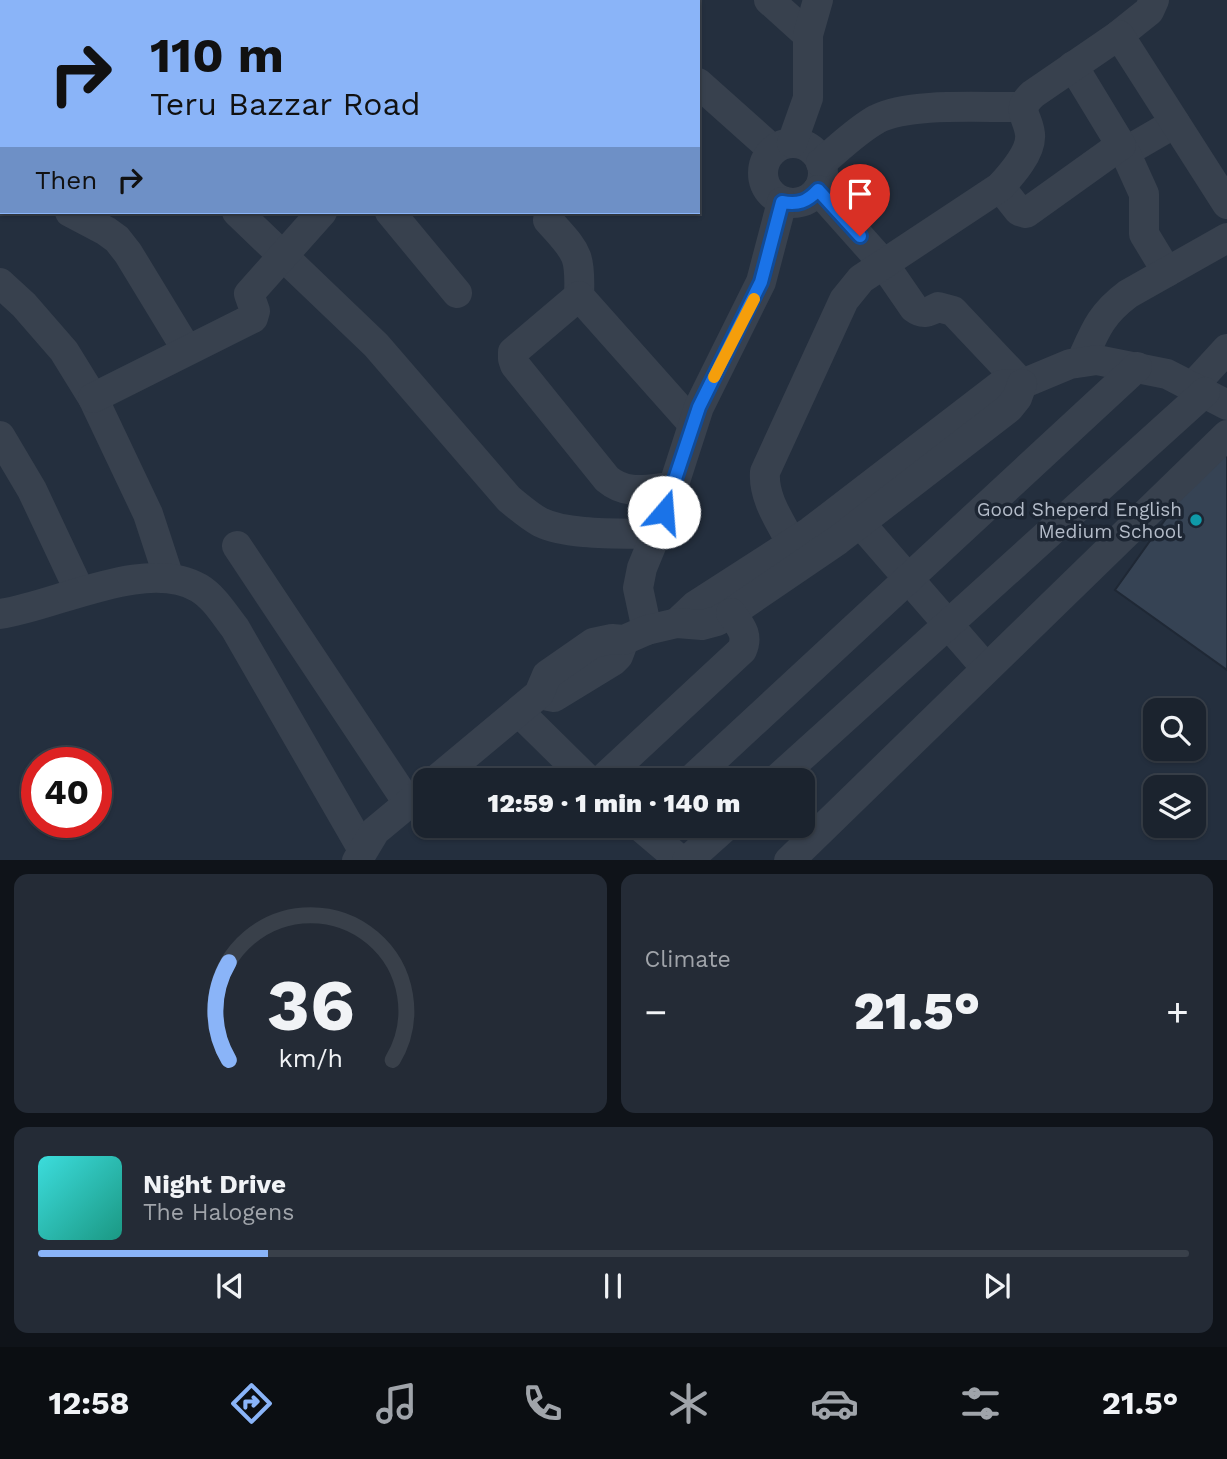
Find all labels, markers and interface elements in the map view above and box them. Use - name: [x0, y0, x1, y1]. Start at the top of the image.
- text: 110 m: [150, 26, 284, 84]
- icon: right: [35, 28, 126, 119]
- text: Teru Bazzar Road: [150, 85, 421, 123]
- icon: right: [111, 161, 149, 199]
- pin: [830, 164, 890, 236]
- text: Then: [35, 165, 97, 195]
- icon: arrive: [841, 175, 879, 213]
- position arrow: [627, 475, 701, 549]
- place label: Good Sheperd English Medium School: [977, 498, 1182, 543]
- marker: Good Sheperd English Medium School: [1188, 512, 1204, 528]
- map controls: [1143, 698, 1206, 838]
- button: search: [1143, 698, 1206, 761]
- speed limit sign: 40: [21, 747, 112, 838]
- button: layers: [1143, 775, 1206, 838]
- text: 12:59 · 1 min · 140 m: [488, 788, 740, 818]
- text: Climate: [645, 946, 731, 973]
- text: 36: [266, 962, 354, 1048]
- text: 21.5°: [853, 981, 980, 1042]
- text: −: [645, 990, 667, 1034]
- text: +: [1166, 990, 1189, 1034]
- text: km/h: [278, 1043, 342, 1072]
- text: Night Drive: [143, 1169, 286, 1199]
- text: The Halogens: [143, 1199, 294, 1226]
- icon: previous: [211, 1267, 249, 1305]
- icon: pause: [594, 1267, 632, 1305]
- icon: next: [978, 1267, 1016, 1305]
- icon: directions: [227, 1379, 276, 1428]
- icon: music: [372, 1379, 421, 1428]
- icon: phone: [518, 1379, 567, 1428]
- icon: climate: [664, 1379, 713, 1428]
- icon: car: [810, 1379, 859, 1428]
- icon: filters: [956, 1379, 1005, 1428]
- text: 12:58: [48, 1384, 130, 1422]
- text: 21.5°: [1102, 1384, 1178, 1422]

